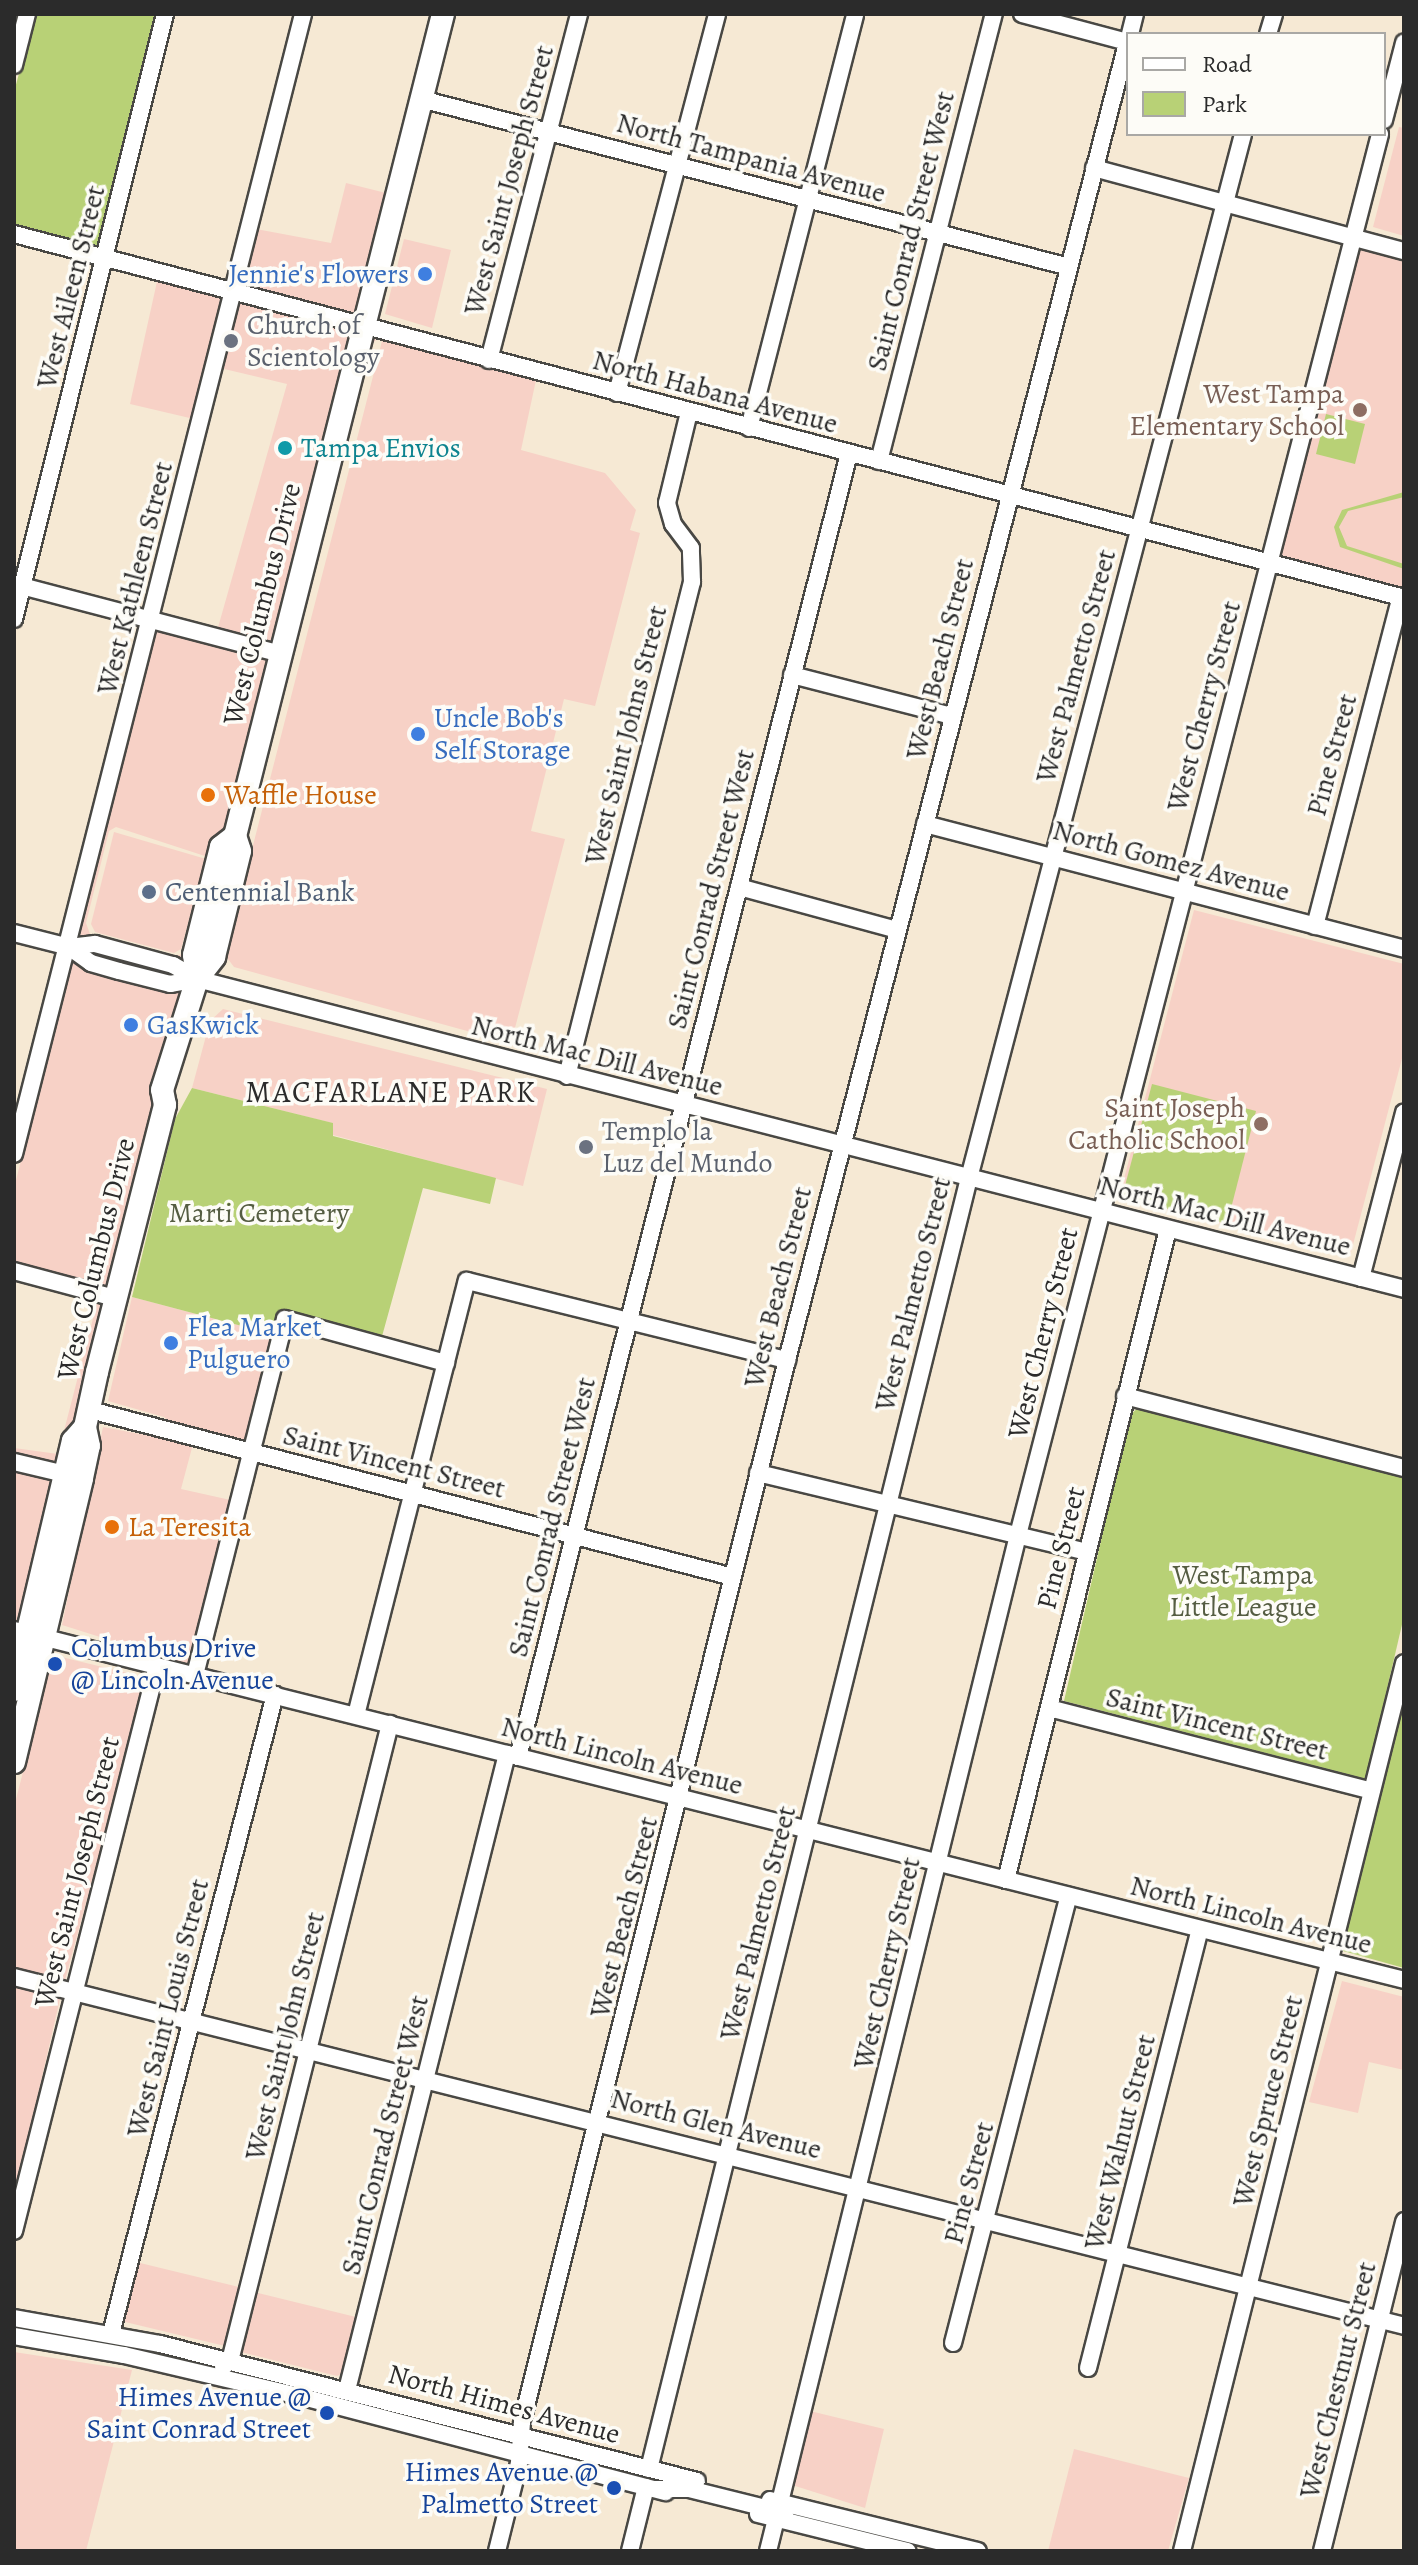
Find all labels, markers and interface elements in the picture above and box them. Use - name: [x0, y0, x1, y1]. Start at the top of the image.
- legend: [1126, 32, 1386, 136]
- street label: West Saint Joseph Street: [457, 41, 561, 319]
- text: Road: [1202, 48, 1252, 80]
- street label: Saint Conrad Street West: [860, 88, 962, 374]
- text: Park: [1202, 88, 1247, 120]
- street label: North Tampania Avenue: [613, 106, 889, 210]
- street label: West Aileen Street: [30, 182, 112, 392]
- place label: Jennie's Flowers: [228, 257, 409, 291]
- marker: Jennie's Flowers: [416, 265, 434, 283]
- place label: Church of Scientology: [247, 308, 379, 374]
- marker: Church of Scientology: [222, 332, 240, 350]
- street label: North Habana Avenue: [589, 343, 841, 441]
- place label: West Tampa Elementary School: [1130, 377, 1344, 443]
- marker: West Tampa Elementary School: [1351, 401, 1369, 419]
- place label: Tampa Envios: [301, 431, 461, 465]
- marker: Tampa Envios: [276, 439, 294, 457]
- street label: West Kathleen Street: [90, 458, 180, 698]
- street label: West Columbus Drive: [216, 480, 308, 728]
- street label: West Palmetto Street: [1029, 546, 1123, 786]
- street label: West Beach Street: [899, 555, 981, 763]
- street label: West Cherry Street: [1160, 597, 1248, 815]
- street label: West Saint Johns Street: [578, 602, 674, 868]
- street label: Pine Street: [1300, 690, 1364, 820]
- place label: Uncle Bob's Self Storage: [434, 701, 571, 767]
- marker: Uncle Bob's Self Storage: [409, 725, 427, 743]
- street label: Saint Conrad Street West: [660, 746, 762, 1032]
- place label: Waffle House: [224, 778, 377, 812]
- marker: Waffle House: [199, 786, 217, 804]
- street label: North Gomez Avenue: [1049, 813, 1293, 909]
- place label: Centennial Bank: [165, 875, 355, 909]
- marker: Centennial Bank: [140, 883, 158, 901]
- place label: GasKwick: [147, 1008, 259, 1042]
- street label: North Mac Dill Avenue: [468, 1008, 726, 1104]
- marker: GasKwick: [122, 1016, 140, 1034]
- district label: MACFARLANE PARK: [245, 1074, 537, 1110]
- place label: Saint Joseph Catholic School: [1068, 1091, 1245, 1157]
- place label: Templo la Luz del Mundo: [602, 1114, 772, 1180]
- marker: Saint Joseph Catholic School: [1252, 1115, 1270, 1133]
- street label: West Columbus Drive: [50, 1135, 142, 1383]
- marker: Templo la Luz del Mundo: [577, 1138, 595, 1156]
- street label: North Mac Dill Avenue: [1096, 1168, 1354, 1264]
- street label: West Palmetto Street: [868, 1174, 958, 1414]
- street label: West Beach Street: [737, 1183, 819, 1391]
- park label: Marti Cemetery: [169, 1196, 349, 1230]
- street label: West Cherry Street: [1001, 1224, 1085, 1442]
- place label: Flea Market Pulguero: [187, 1310, 322, 1376]
- marker: Flea Market Pulguero: [162, 1334, 180, 1352]
- street label: Saint Conrad Street West: [501, 1374, 603, 1660]
- street label: Saint Vincent Street: [280, 1418, 508, 1506]
- street label: Pine Street: [1030, 1483, 1092, 1613]
- place label: La Teresita: [128, 1510, 251, 1544]
- marker: La Teresita: [103, 1518, 121, 1536]
- park label: West Tampa Little League: [1170, 1558, 1316, 1624]
- place label: Columbus Drive @ Lincoln Avenue: [71, 1631, 274, 1697]
- marker: Columbus Drive @ Lincoln Avenue: [46, 1655, 64, 1673]
- street label: Saint Vincent Street: [1103, 1680, 1331, 1768]
- street label: North Lincoln Avenue: [498, 1710, 746, 1802]
- street label: West Saint Joseph Street: [27, 1733, 127, 2011]
- street label: West Palmetto Street: [713, 1803, 803, 2043]
- street label: West Beach Street: [583, 1813, 665, 2021]
- street label: West Cherry Street: [846, 1854, 928, 2072]
- street label: North Lincoln Avenue: [1127, 1869, 1375, 1961]
- street label: West Saint Louis Street: [120, 1875, 216, 2141]
- street label: West Saint John Street: [238, 1908, 332, 2164]
- street label: Saint Conrad Street West: [334, 1992, 436, 2278]
- street label: West Spruce Street: [1226, 1992, 1310, 2210]
- street label: West Walnut Street: [1077, 2031, 1163, 2253]
- street label: North Glen Avenue: [607, 2082, 825, 2166]
- street label: Pine Street: [937, 2118, 1001, 2248]
- street label: West Chestnut Street: [1292, 2258, 1384, 2502]
- street label: North Himes Avenue: [384, 2357, 624, 2451]
- place label: Himes Avenue @ Saint Conrad Street: [86, 2380, 311, 2446]
- marker: Himes Avenue @ Saint Conrad Street: [318, 2404, 336, 2422]
- place label: Himes Avenue @ Palmetto Street: [404, 2455, 598, 2521]
- marker: Himes Avenue @ Palmetto Street: [605, 2479, 623, 2497]

